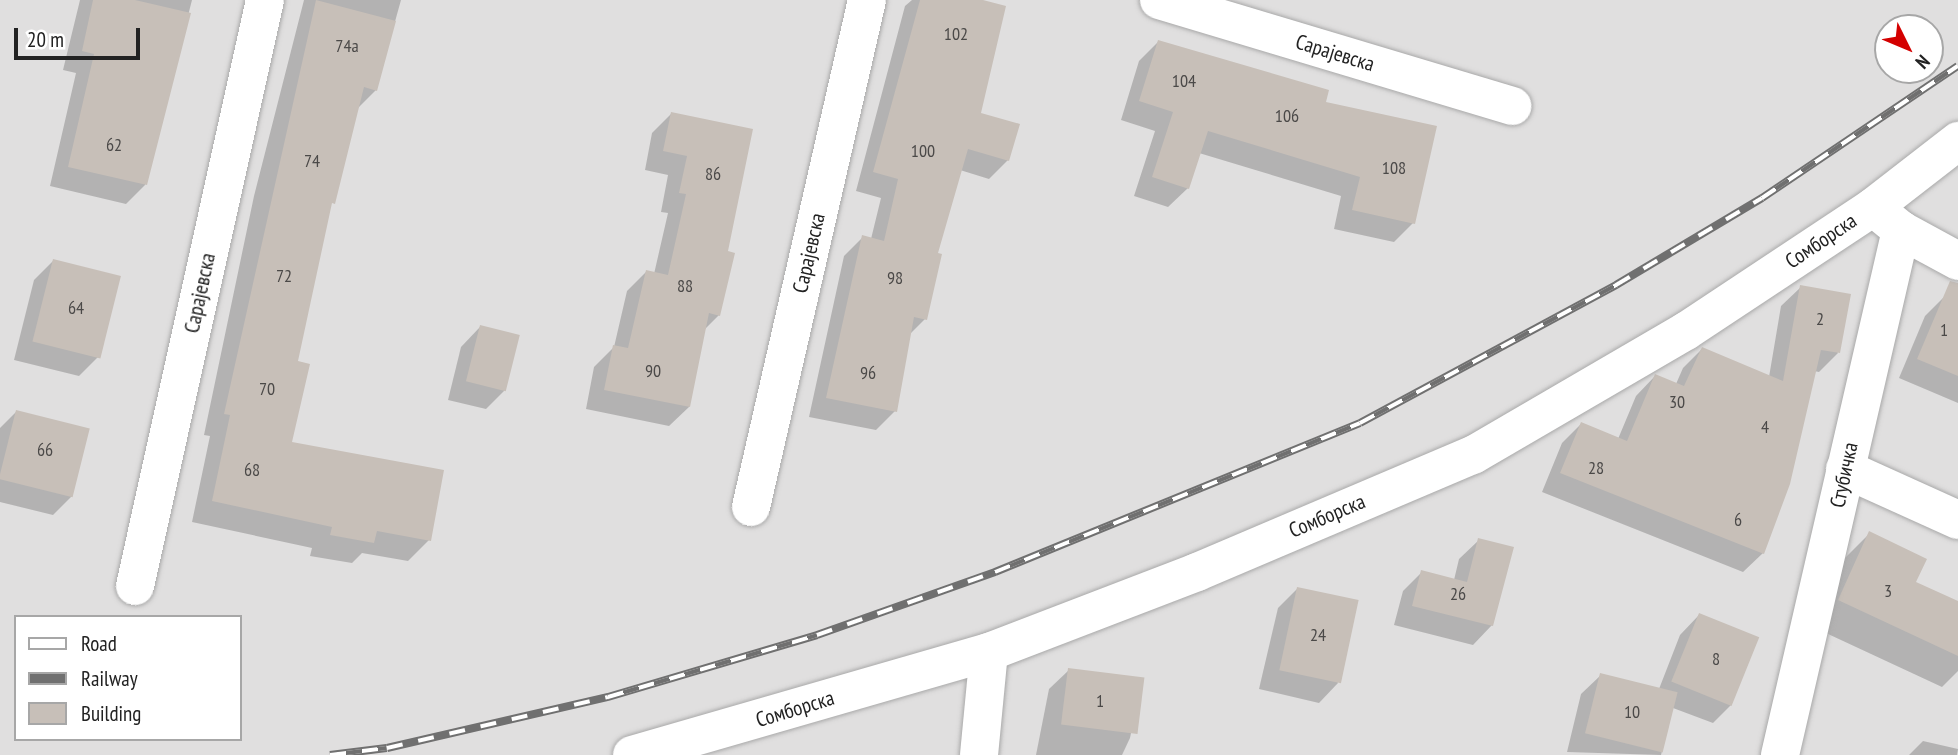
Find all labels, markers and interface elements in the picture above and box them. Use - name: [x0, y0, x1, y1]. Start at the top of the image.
- scale bar: [18, 14, 144, 58]
- north arrow: [1874, 14, 1944, 84]
- house number: 102: [944, 23, 968, 45]
- text: 20 m: [27, 26, 64, 53]
- street label: Сарајевска: [1292, 29, 1378, 77]
- house number: 74a: [335, 35, 359, 57]
- text: N: [1911, 50, 1935, 74]
- house number: 104: [1172, 70, 1196, 92]
- house number: 106: [1275, 105, 1299, 127]
- house number: 62: [106, 134, 122, 156]
- house number: 100: [911, 140, 935, 162]
- house number: 74: [304, 150, 320, 172]
- house number: 108: [1382, 157, 1406, 179]
- house number: 86: [705, 163, 721, 185]
- street label: Сомборска: [1781, 208, 1861, 274]
- street label: Сарајевска: [788, 211, 830, 295]
- street label: Сарајевска: [179, 251, 221, 335]
- house number: 72: [276, 265, 292, 287]
- house number: 98: [887, 267, 903, 289]
- house number: 88: [677, 275, 693, 297]
- house number: 64: [68, 297, 84, 319]
- house number: 2: [1816, 308, 1824, 330]
- house number: 1: [1940, 319, 1948, 341]
- house number: 90: [645, 360, 661, 382]
- house number: 96: [860, 362, 876, 384]
- house number: 70: [259, 378, 275, 400]
- house number: 30: [1669, 391, 1685, 413]
- house number: 4: [1761, 416, 1769, 438]
- house number: 66: [37, 439, 53, 461]
- street label: Стубичка: [1825, 440, 1863, 510]
- house number: 28: [1588, 457, 1604, 479]
- house number: 68: [244, 459, 260, 481]
- street label: Сомборска: [1285, 489, 1369, 543]
- house number: 6: [1734, 509, 1742, 531]
- house number: 3: [1884, 580, 1892, 602]
- house number: 26: [1450, 583, 1466, 605]
- legend: [14, 615, 242, 741]
- house number: 24: [1310, 624, 1326, 646]
- text: Road: [81, 630, 117, 657]
- house number: 8: [1712, 648, 1720, 670]
- text: Railway: [81, 665, 138, 692]
- street label: Сомборска: [753, 685, 837, 733]
- house number: 1: [1096, 690, 1104, 712]
- text: Building: [81, 700, 141, 727]
- house number: 10: [1624, 701, 1640, 723]

